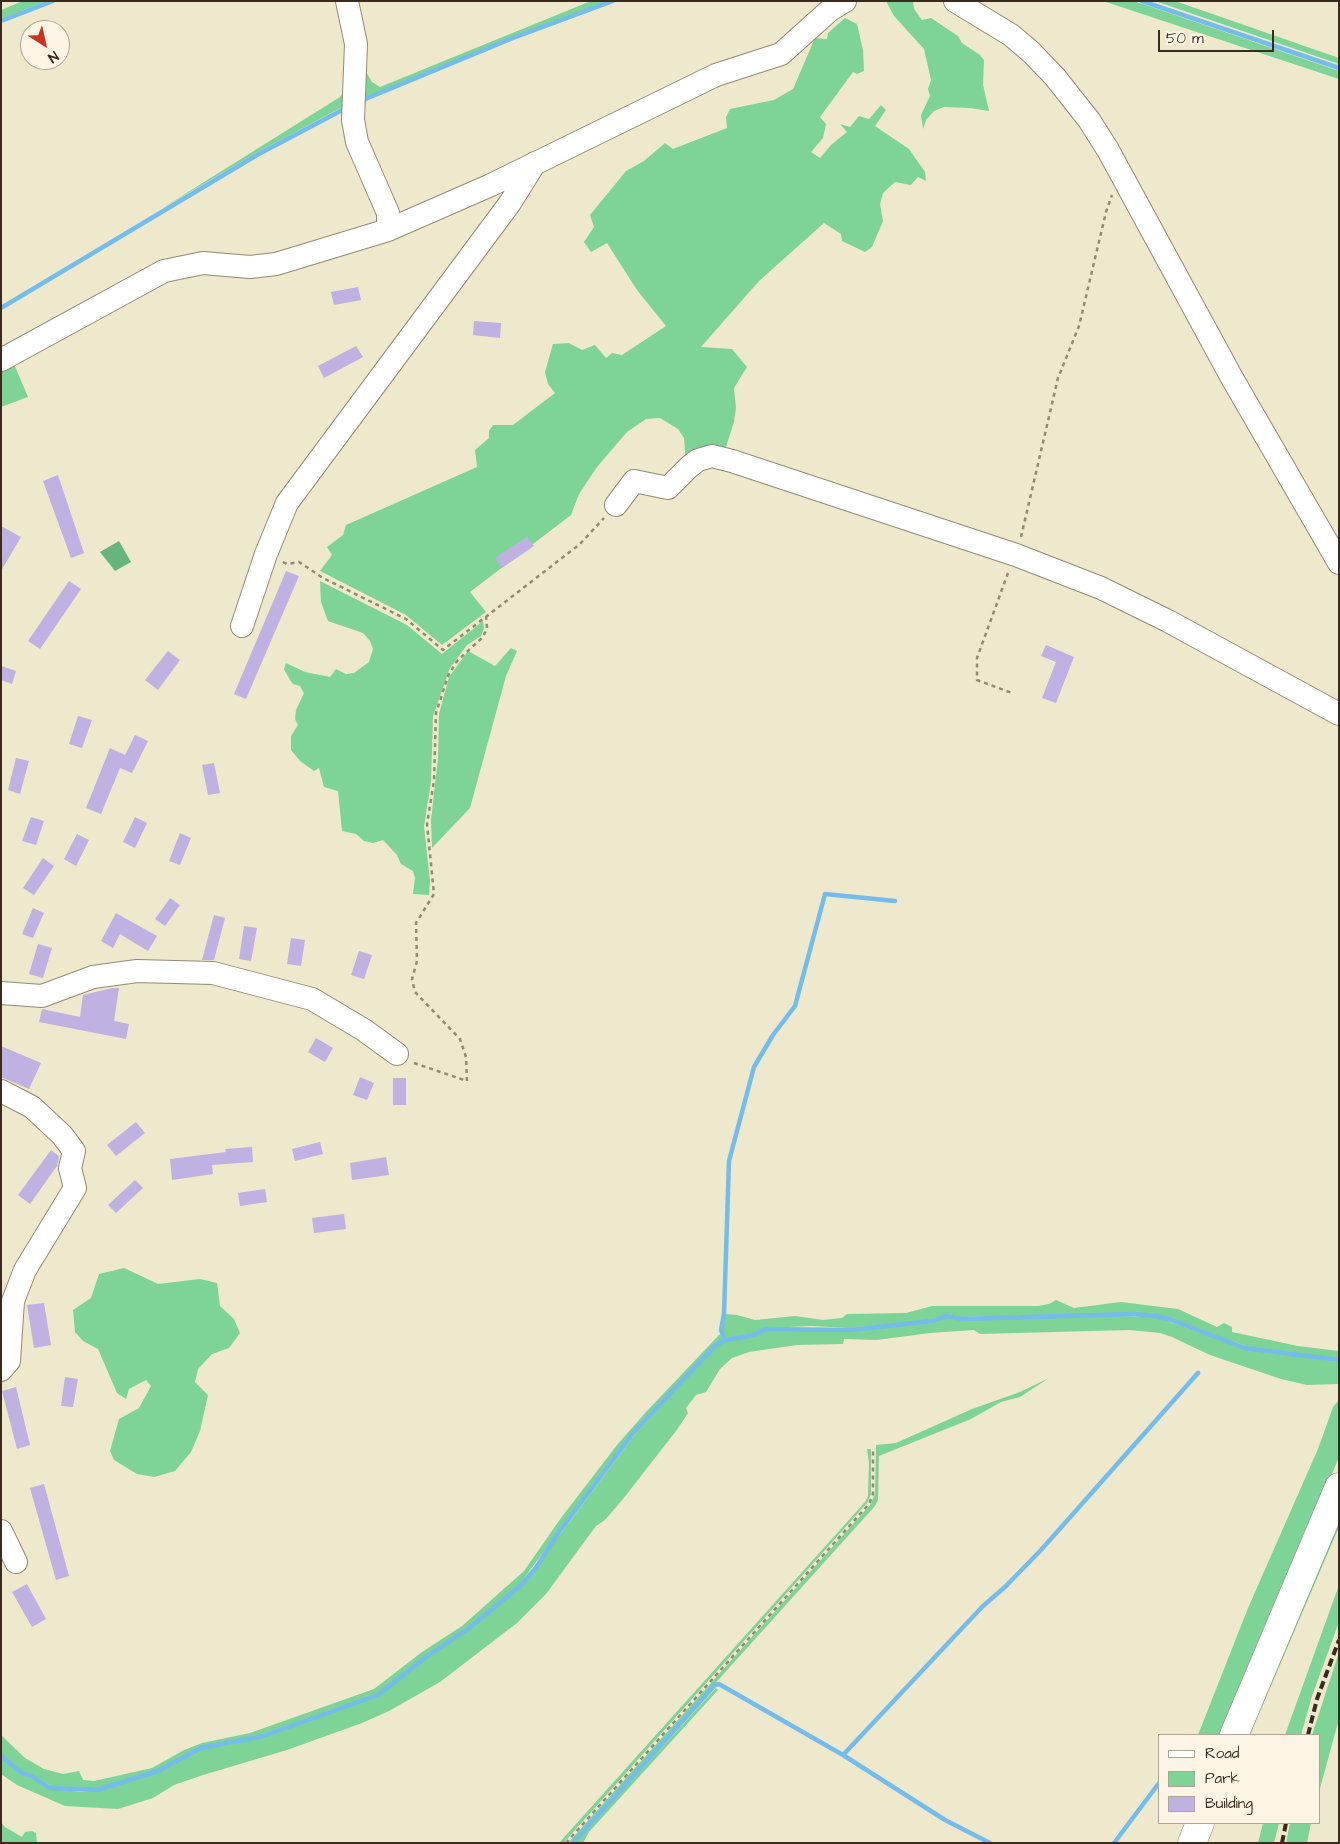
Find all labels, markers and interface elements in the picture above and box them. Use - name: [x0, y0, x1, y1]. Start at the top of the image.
- north arrow: [20, 20, 70, 70]
- scale bar: [1160, 20, 1276, 52]
- text: 50 m: [1166, 28, 1204, 49]
- text: N: [44, 46, 62, 67]
- legend: [1158, 1734, 1320, 1824]
- text: Road: [1205, 1743, 1239, 1764]
- text: Park: [1205, 1768, 1240, 1789]
- text: Building: [1205, 1793, 1253, 1814]

